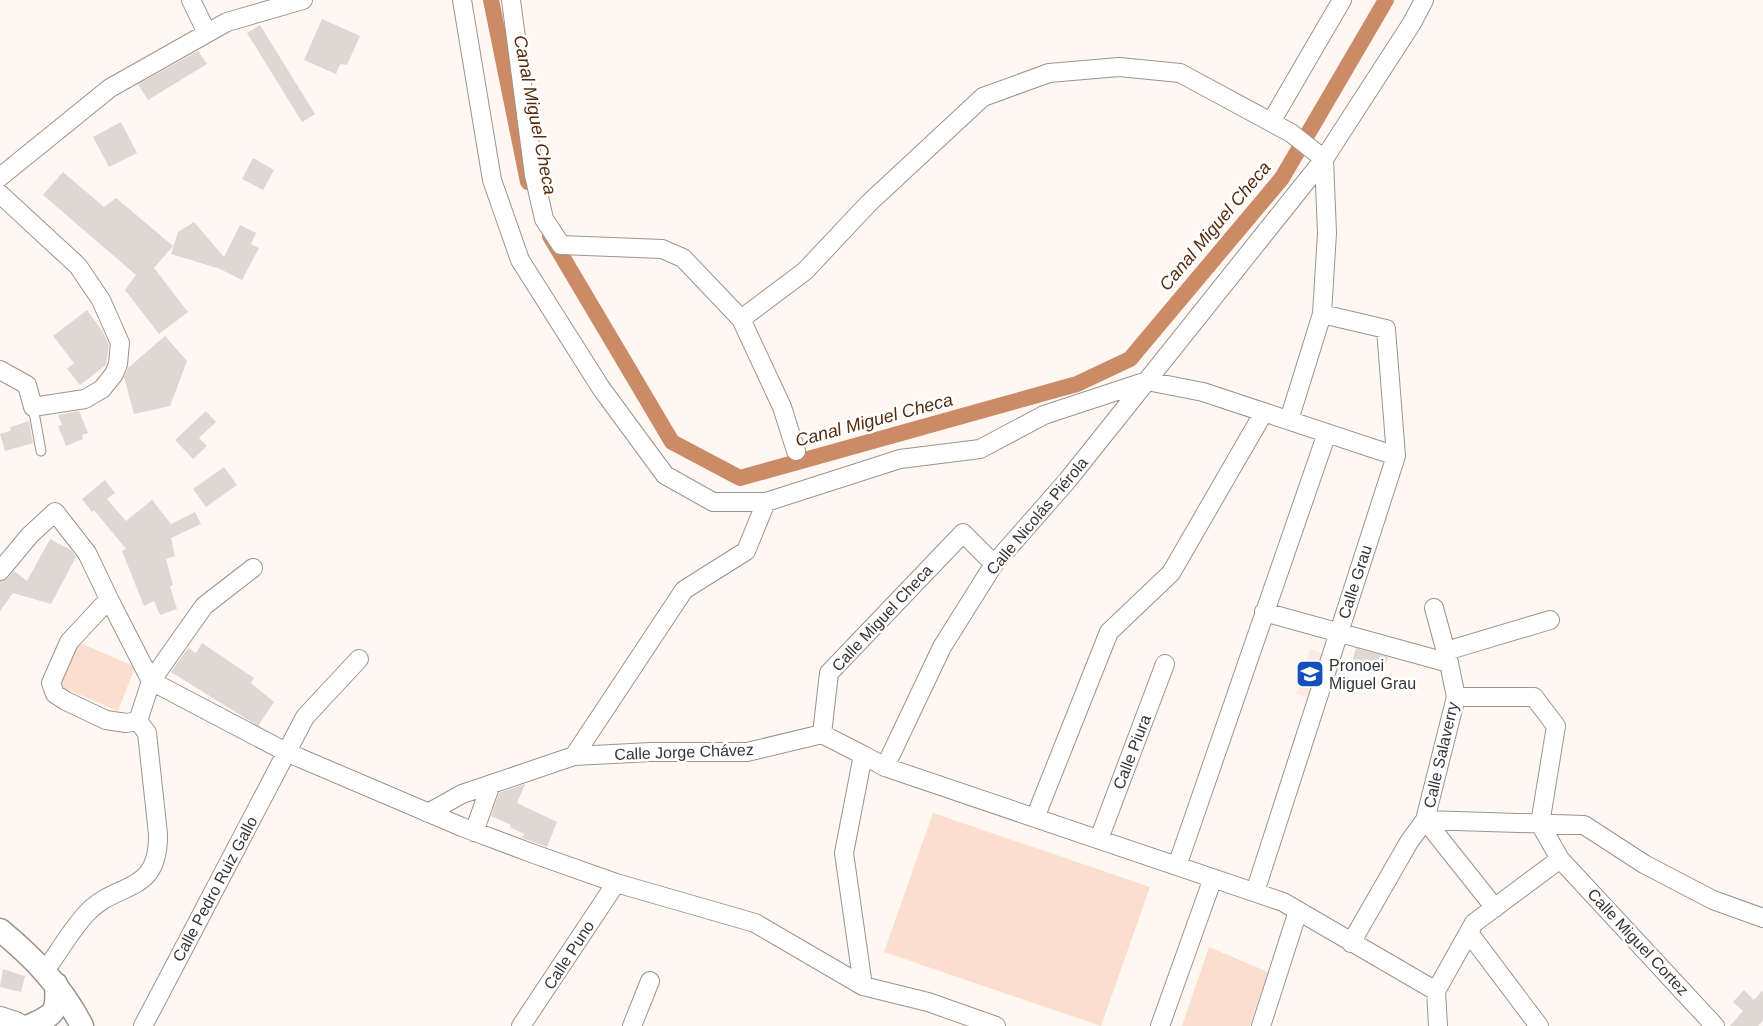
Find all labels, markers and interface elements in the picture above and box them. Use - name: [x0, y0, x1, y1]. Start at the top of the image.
- water label: Canal Miguel Checa: [510, 34, 560, 196]
- water label: Canal Miguel Checa: [1155, 157, 1275, 295]
- water label: Canal Miguel Checa: [793, 389, 955, 451]
- street label: Calle Nicolás Piérola: [983, 454, 1091, 578]
- street label: Calle Grau: [1335, 543, 1375, 621]
- street label: Calle Miguel Checa: [828, 561, 936, 675]
- place label: Pronoei Miguel Grau: [1329, 657, 1416, 692]
- school or university icon: Pronoei Miguel Grau: [1295, 659, 1325, 689]
- street label: Calle Salaverry: [1421, 700, 1461, 810]
- street label: Calle Piura: [1110, 712, 1154, 792]
- street label: Calle Jorge Chávez: [614, 741, 754, 763]
- street label: Calle Pedro Ruiz Gallo: [170, 813, 261, 964]
- street label: Calle Miguel Cortez: [1584, 885, 1692, 999]
- street label: Calle Puno: [541, 917, 597, 992]

